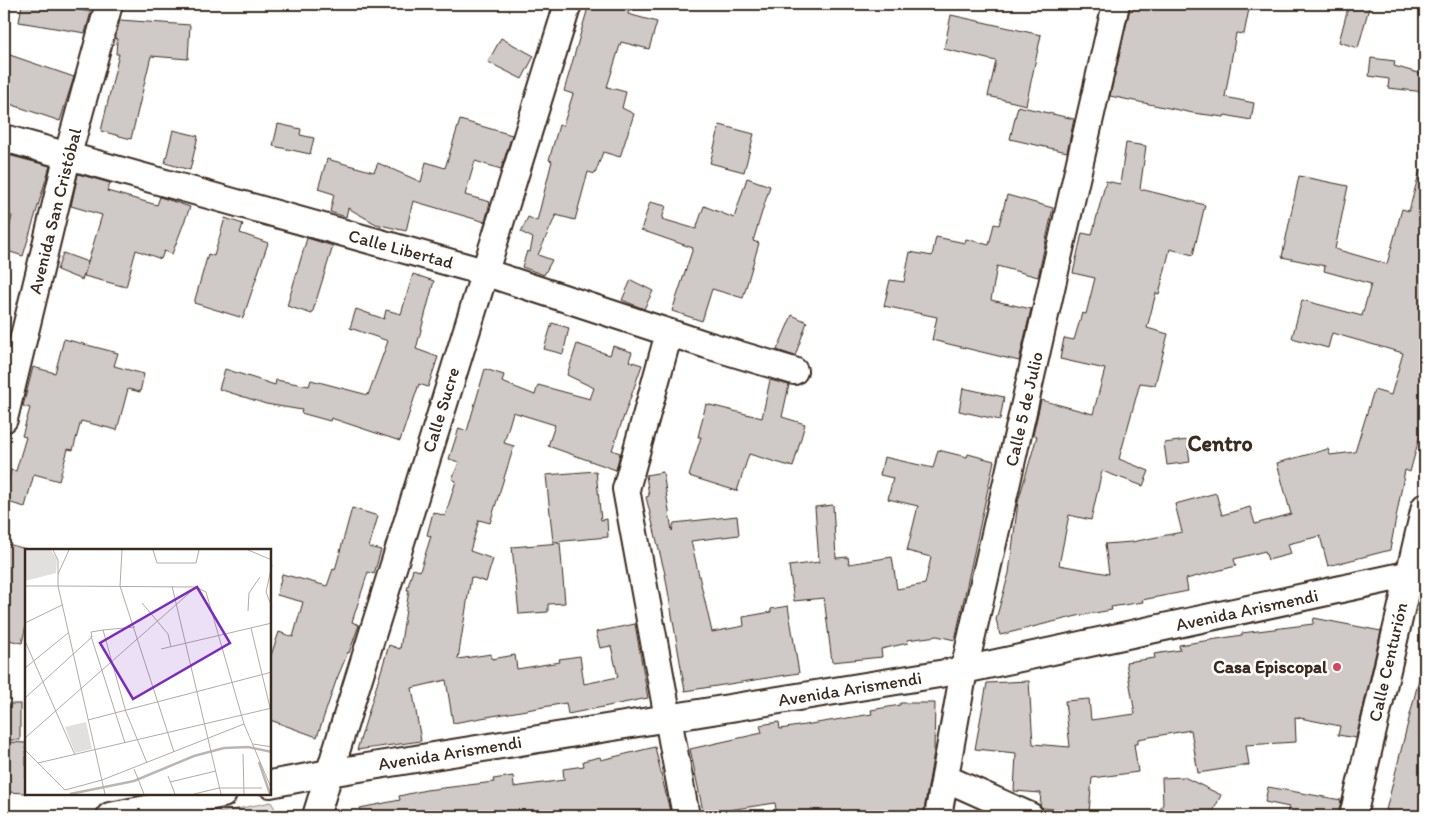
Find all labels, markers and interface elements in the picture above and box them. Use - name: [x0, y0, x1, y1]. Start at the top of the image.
- street label: Avenida San Cristóbal: [24, 126, 86, 296]
- street label: Calle Libertad: [346, 224, 456, 274]
- street label: Calle 5 de Julio: [1000, 349, 1048, 469]
- street label: Calle Sucre: [418, 365, 464, 455]
- district label: Centro: [1187, 430, 1253, 457]
- inset map: [25, 549, 271, 795]
- street label: Avenida Arismendi: [1174, 584, 1320, 636]
- street label: Calle Centurión: [1364, 600, 1412, 724]
- place label: Casa Episcopal: [1213, 656, 1328, 678]
- marker: Casa Episcopal: [1331, 661, 1343, 673]
- street label: Avenida Arismendi: [777, 667, 923, 711]
- street label: Avenida Arismendi: [377, 731, 523, 775]

